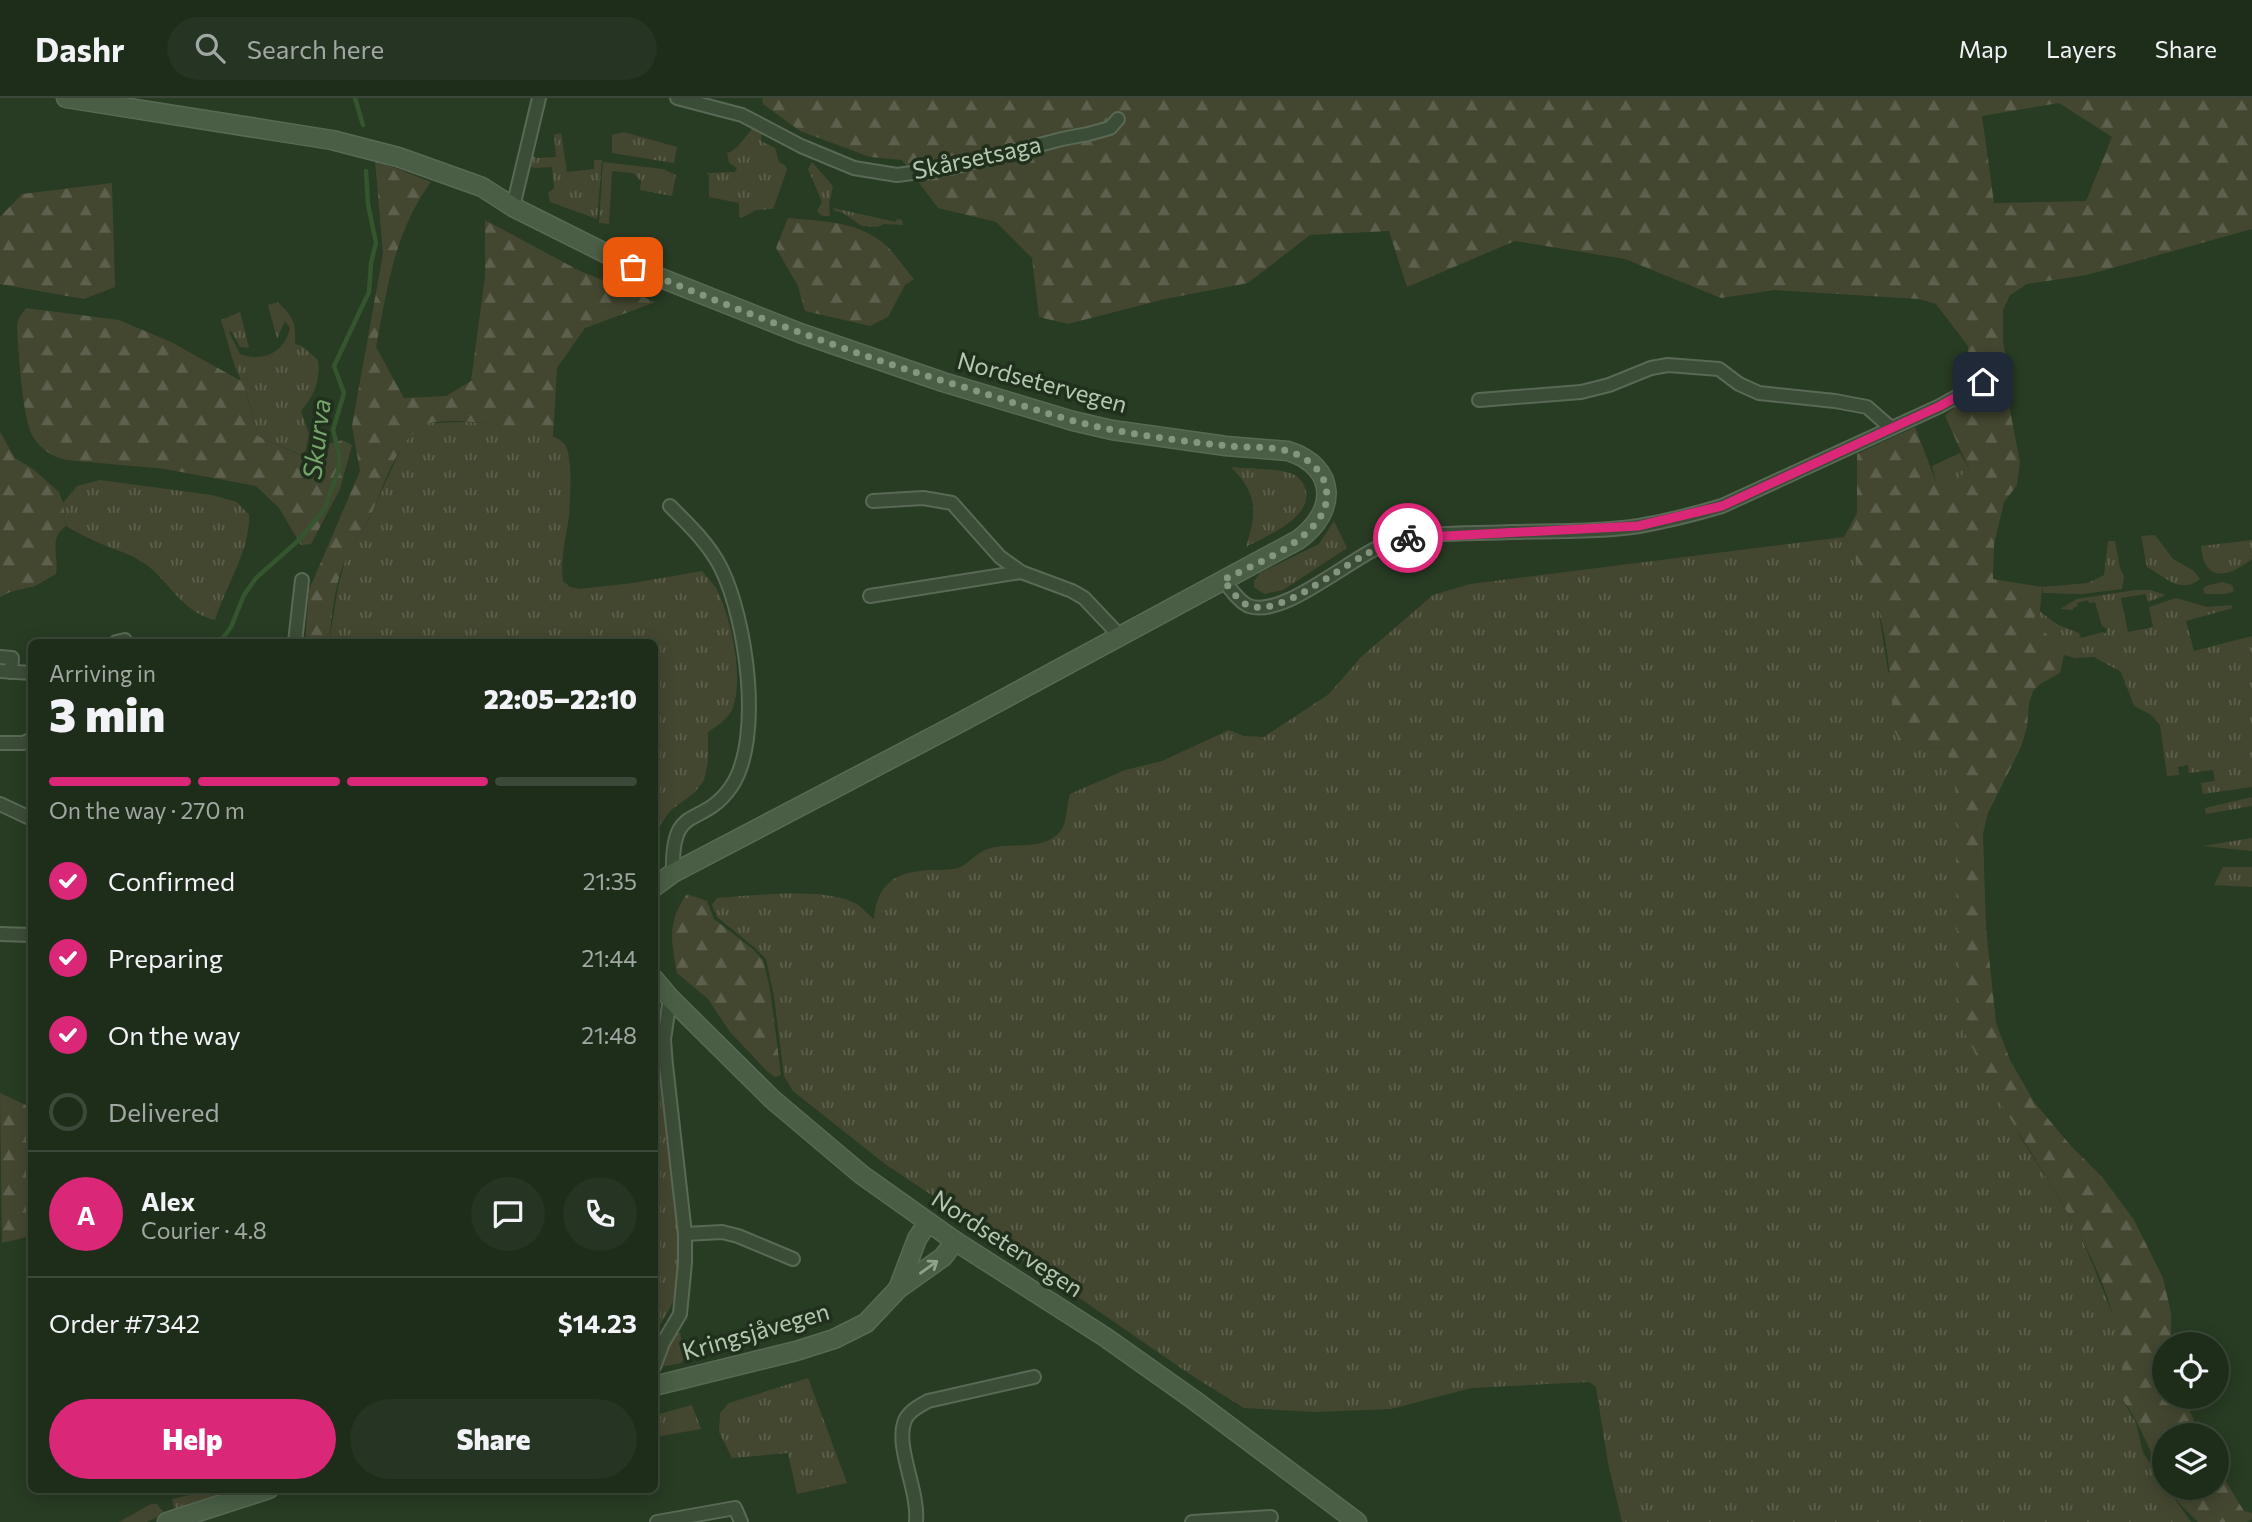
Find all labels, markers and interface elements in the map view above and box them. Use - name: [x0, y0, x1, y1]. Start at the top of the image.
- search box: [167, 17, 657, 80]
- text: Dashr: [35, 28, 125, 69]
- icon: search: [191, 29, 229, 67]
- text: Search here: [247, 33, 384, 64]
- text: Map: [1959, 34, 2008, 63]
- text: Layers: [2046, 34, 2117, 63]
- text: Share: [2155, 34, 2217, 63]
- street label: Skårsetsaga: [910, 129, 1044, 184]
- pin: [603, 237, 663, 297]
- icon: bag: [614, 248, 652, 286]
- street label: Nordsetervegen: [954, 345, 1130, 418]
- pin: [1953, 352, 2013, 412]
- icon: home: [1964, 363, 2002, 401]
- water label: Skurva: [295, 397, 336, 481]
- courier: [1373, 503, 1443, 573]
- icon: bike: [1389, 519, 1427, 557]
- text: Arriving in: [49, 659, 156, 687]
- text: 22:05–22:10: [484, 683, 637, 714]
- text: 3 min: [49, 685, 165, 741]
- text: On the way · 270 m: [49, 796, 245, 824]
- icon: check: [49, 862, 87, 900]
- text: Confirmed: [108, 865, 235, 896]
- text: 21:35: [583, 867, 637, 895]
- icon: check: [49, 939, 87, 977]
- text: Preparing: [108, 942, 223, 973]
- text: 21:44: [581, 944, 637, 972]
- icon: check: [49, 1016, 87, 1054]
- text: On the way: [108, 1019, 241, 1050]
- text: 21:48: [581, 1021, 637, 1049]
- text: Delivered: [108, 1096, 219, 1127]
- button: chat: [471, 1177, 545, 1251]
- button: phone: [563, 1177, 637, 1251]
- street label: Nordsetervegen: [927, 1183, 1089, 1302]
- text: Alex: [141, 1185, 195, 1216]
- text: A: [77, 1199, 95, 1230]
- text: Courier · 4.8: [141, 1216, 267, 1244]
- one-way arrow: [919, 1260, 938, 1275]
- street label: Kringsjåvegen: [679, 1296, 832, 1365]
- text: Order #7342: [49, 1307, 200, 1338]
- text: $14.23: [558, 1307, 637, 1338]
- map controls: [2152, 1332, 2229, 1500]
- button: locate: [2152, 1332, 2229, 1409]
- button: Help: [49, 1399, 336, 1479]
- button: Share: [350, 1399, 637, 1479]
- button: layers: [2152, 1423, 2229, 1500]

